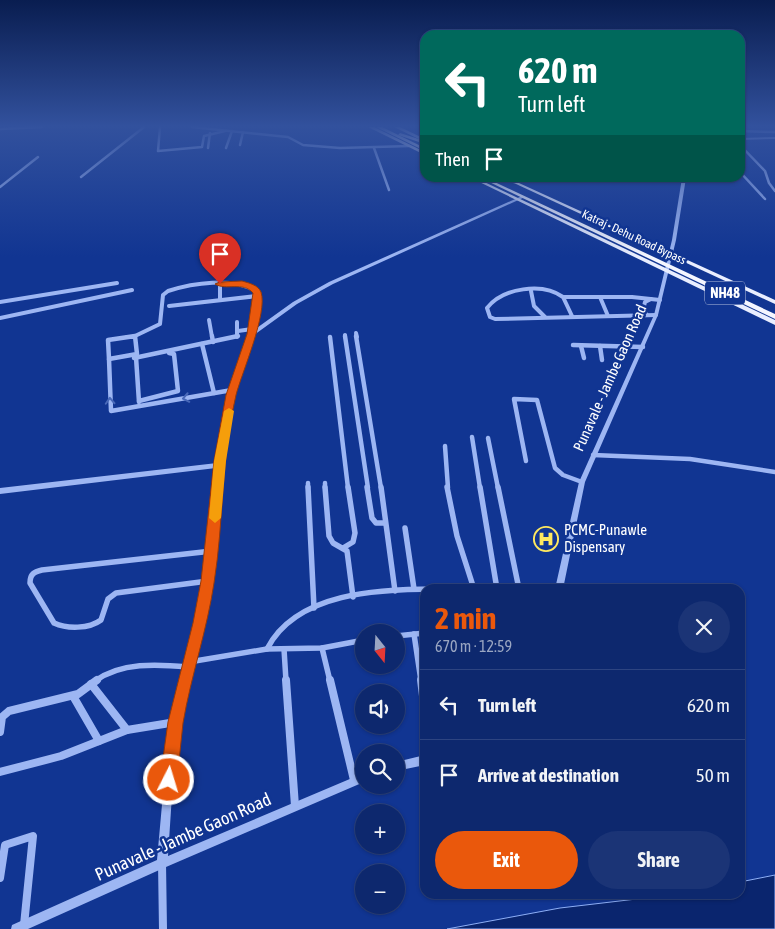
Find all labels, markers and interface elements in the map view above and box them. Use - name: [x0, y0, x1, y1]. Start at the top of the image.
- icon: left: [435, 50, 500, 115]
- text: 620 m: [518, 50, 597, 90]
- text: Turn left: [518, 91, 585, 117]
- icon: arrive: [480, 145, 508, 173]
- text: Then: [435, 148, 470, 170]
- street label: Katraj - Dehu Road Bypass: [580, 207, 688, 267]
- pin: [199, 233, 241, 284]
- icon: arrive: [206, 240, 234, 268]
- road number: NH48: [705, 282, 745, 304]
- street label: Punavale - Jambe Gaon Road: [569, 302, 650, 454]
- one-way arrow: [181, 392, 190, 402]
- one-way arrow: [105, 397, 116, 405]
- place label: PCMC-Punawle Dispensary: [564, 521, 647, 555]
- hospital icon: PCMC-Punawle Dispensary: [533, 526, 559, 552]
- text: 2 min: [435, 601, 496, 635]
- button: close: [678, 601, 730, 653]
- north arrow: [355, 624, 405, 674]
- map controls: [355, 624, 405, 914]
- text: 670 m · 12:59: [435, 637, 512, 655]
- button: sound: [355, 684, 405, 734]
- icon: left: [435, 691, 463, 719]
- text: Turn left: [478, 694, 536, 716]
- text: 620 m: [687, 694, 730, 716]
- button: search: [355, 744, 405, 794]
- position arrow: [142, 753, 194, 805]
- icon: arrive: [435, 761, 463, 789]
- text: Arrive at destination: [478, 764, 619, 786]
- text: 50 m: [696, 764, 730, 786]
- street label: Punavale - Jambe Gaon Road: [91, 788, 274, 885]
- button: +: [355, 804, 405, 854]
- button: Exit: [435, 831, 578, 889]
- button: Share: [588, 831, 730, 889]
- button: −: [355, 864, 405, 914]

